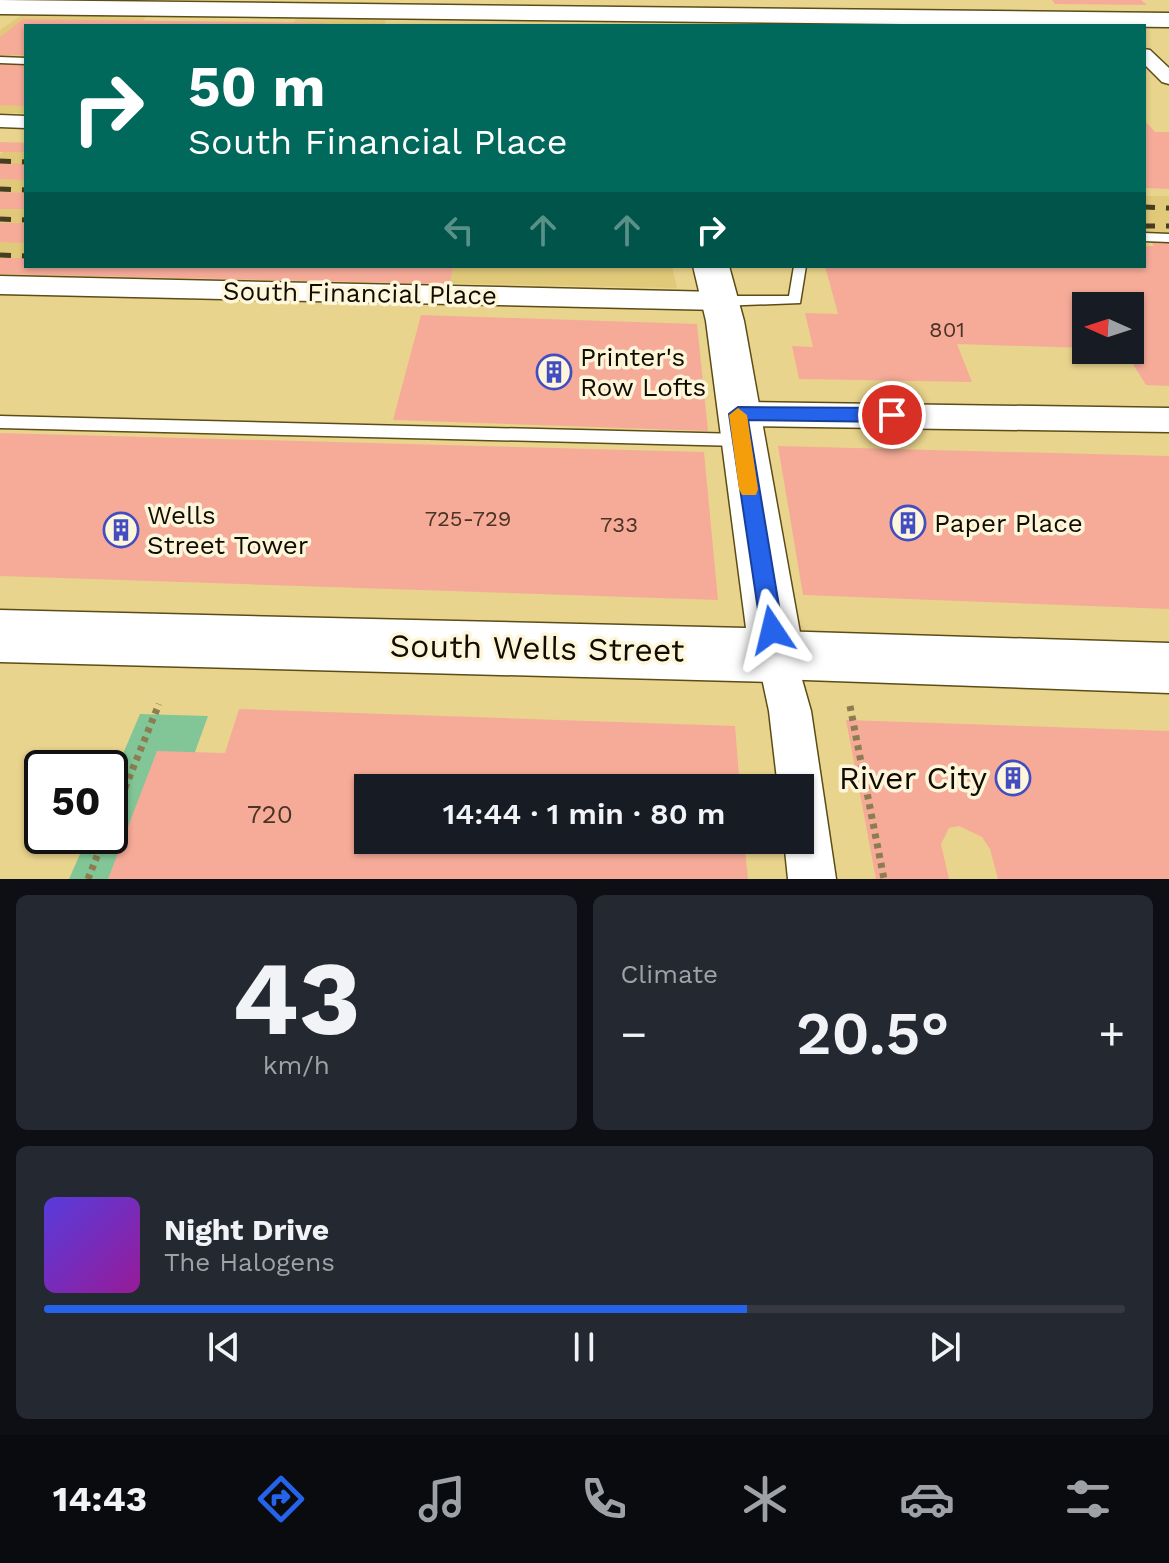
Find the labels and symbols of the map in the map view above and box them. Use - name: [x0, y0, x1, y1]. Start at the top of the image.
- street label: South Financial Place: [223, 276, 497, 310]
- north arrow: [1072, 292, 1144, 364]
- house number: 801: [929, 317, 965, 342]
- place label: Printer's Row Lofts: [580, 342, 706, 402]
- building icon: Printer's Row Lofts: [535, 353, 573, 391]
- pin: [858, 381, 926, 449]
- place label: Wells Street Tower: [147, 500, 308, 560]
- building icon: Paper Place: [889, 504, 927, 542]
- house number: 725-729: [425, 506, 511, 531]
- place label: Paper Place: [934, 508, 1083, 538]
- building icon: Wells Street Tower: [102, 511, 140, 549]
- house number: 733: [600, 512, 638, 537]
- position arrow: [730, 588, 814, 672]
- street label: South Wells Street: [389, 626, 685, 670]
- speed limit sign: 50: [24, 750, 128, 854]
- place label: River City: [839, 759, 987, 797]
- building icon: River City: [994, 759, 1032, 797]
- house number: 720: [247, 799, 293, 829]

